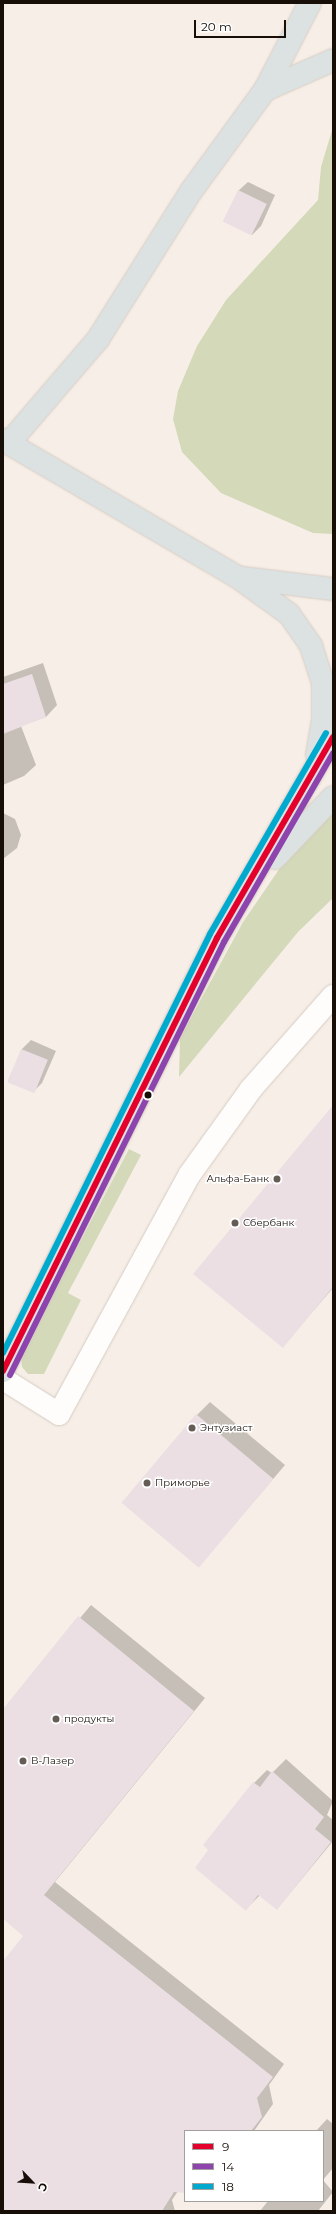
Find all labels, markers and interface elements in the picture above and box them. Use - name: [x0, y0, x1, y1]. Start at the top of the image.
- scale bar: [196, 12, 288, 38]
- text: 20 m: [201, 19, 232, 34]
- unlabelled marker: [143, 1090, 153, 1100]
- place label: Альфа-Банк: [206, 1173, 269, 1185]
- marker: Альфа-Банк: [272, 1174, 282, 1184]
- place label: Сбербанк: [243, 1217, 294, 1229]
- marker: Сбербанк: [230, 1218, 240, 1228]
- place label: Энтузиаст: [200, 1422, 252, 1434]
- marker: Энтузиаст: [187, 1423, 197, 1433]
- place label: Приморье: [155, 1477, 210, 1489]
- marker: Приморье: [142, 1478, 152, 1488]
- place label: продукты: [64, 1713, 114, 1725]
- marker: продукты: [51, 1714, 61, 1724]
- place label: В-Лазер: [31, 1755, 74, 1767]
- marker: В-Лазер: [18, 1756, 28, 1766]
- legend: [184, 2130, 324, 2202]
- text: 9: [222, 2139, 229, 2154]
- text: 14: [222, 2159, 234, 2174]
- north arrow: [12, 2162, 52, 2202]
- text: 18: [222, 2179, 234, 2194]
- text: С: [35, 2180, 51, 2194]

